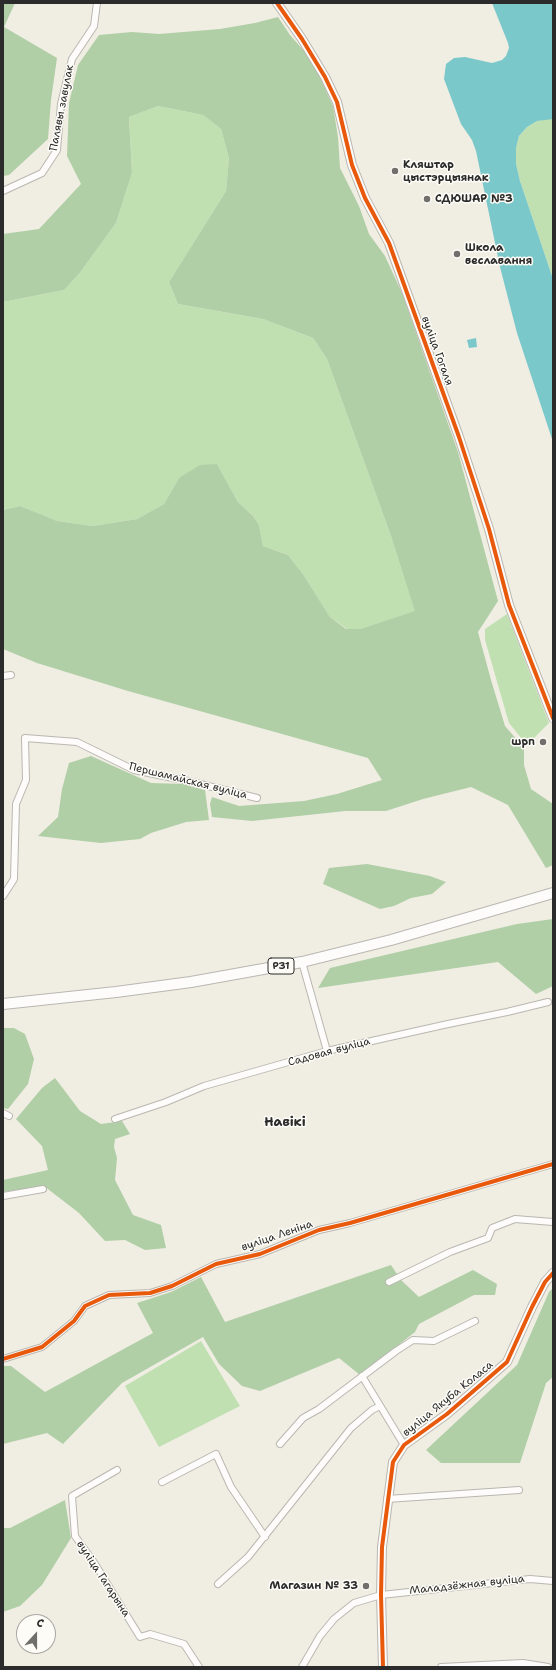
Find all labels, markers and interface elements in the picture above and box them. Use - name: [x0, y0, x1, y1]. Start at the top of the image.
- street label: Палявы завулак: [47, 64, 77, 152]
- place label: Кляштар цыстэрцыянак: [403, 158, 489, 184]
- marker: Кляштар цыстэрцыянак: [390, 166, 400, 176]
- place label: СДЮШАР №3: [435, 192, 513, 206]
- marker: СДЮШАР №3: [422, 194, 432, 204]
- place label: Школа веславання: [465, 241, 532, 267]
- marker: Школа веславання: [452, 249, 462, 259]
- street label: вуліца Гогаля: [418, 314, 456, 388]
- place label: шрп: [511, 735, 535, 749]
- marker: шрп: [538, 737, 548, 747]
- street label: Першамайская вуліца: [128, 760, 248, 802]
- road number: Р31: [268, 958, 294, 974]
- street label: Садовая вуліца: [287, 1035, 371, 1069]
- district label: Навікі: [264, 1115, 306, 1131]
- street label: вуліца Леніна: [240, 1218, 314, 1254]
- street label: вуліца Якуба Коласа: [400, 1358, 496, 1440]
- street label: вуліца Гагарына: [73, 1538, 133, 1620]
- street label: Маладзёжная вуліца: [409, 1572, 525, 1598]
- place label: Магазин № 33: [269, 1579, 358, 1593]
- marker: Магазин № 33: [361, 1581, 371, 1591]
- north arrow: [16, 1614, 56, 1654]
- text: С: [34, 1615, 46, 1631]

